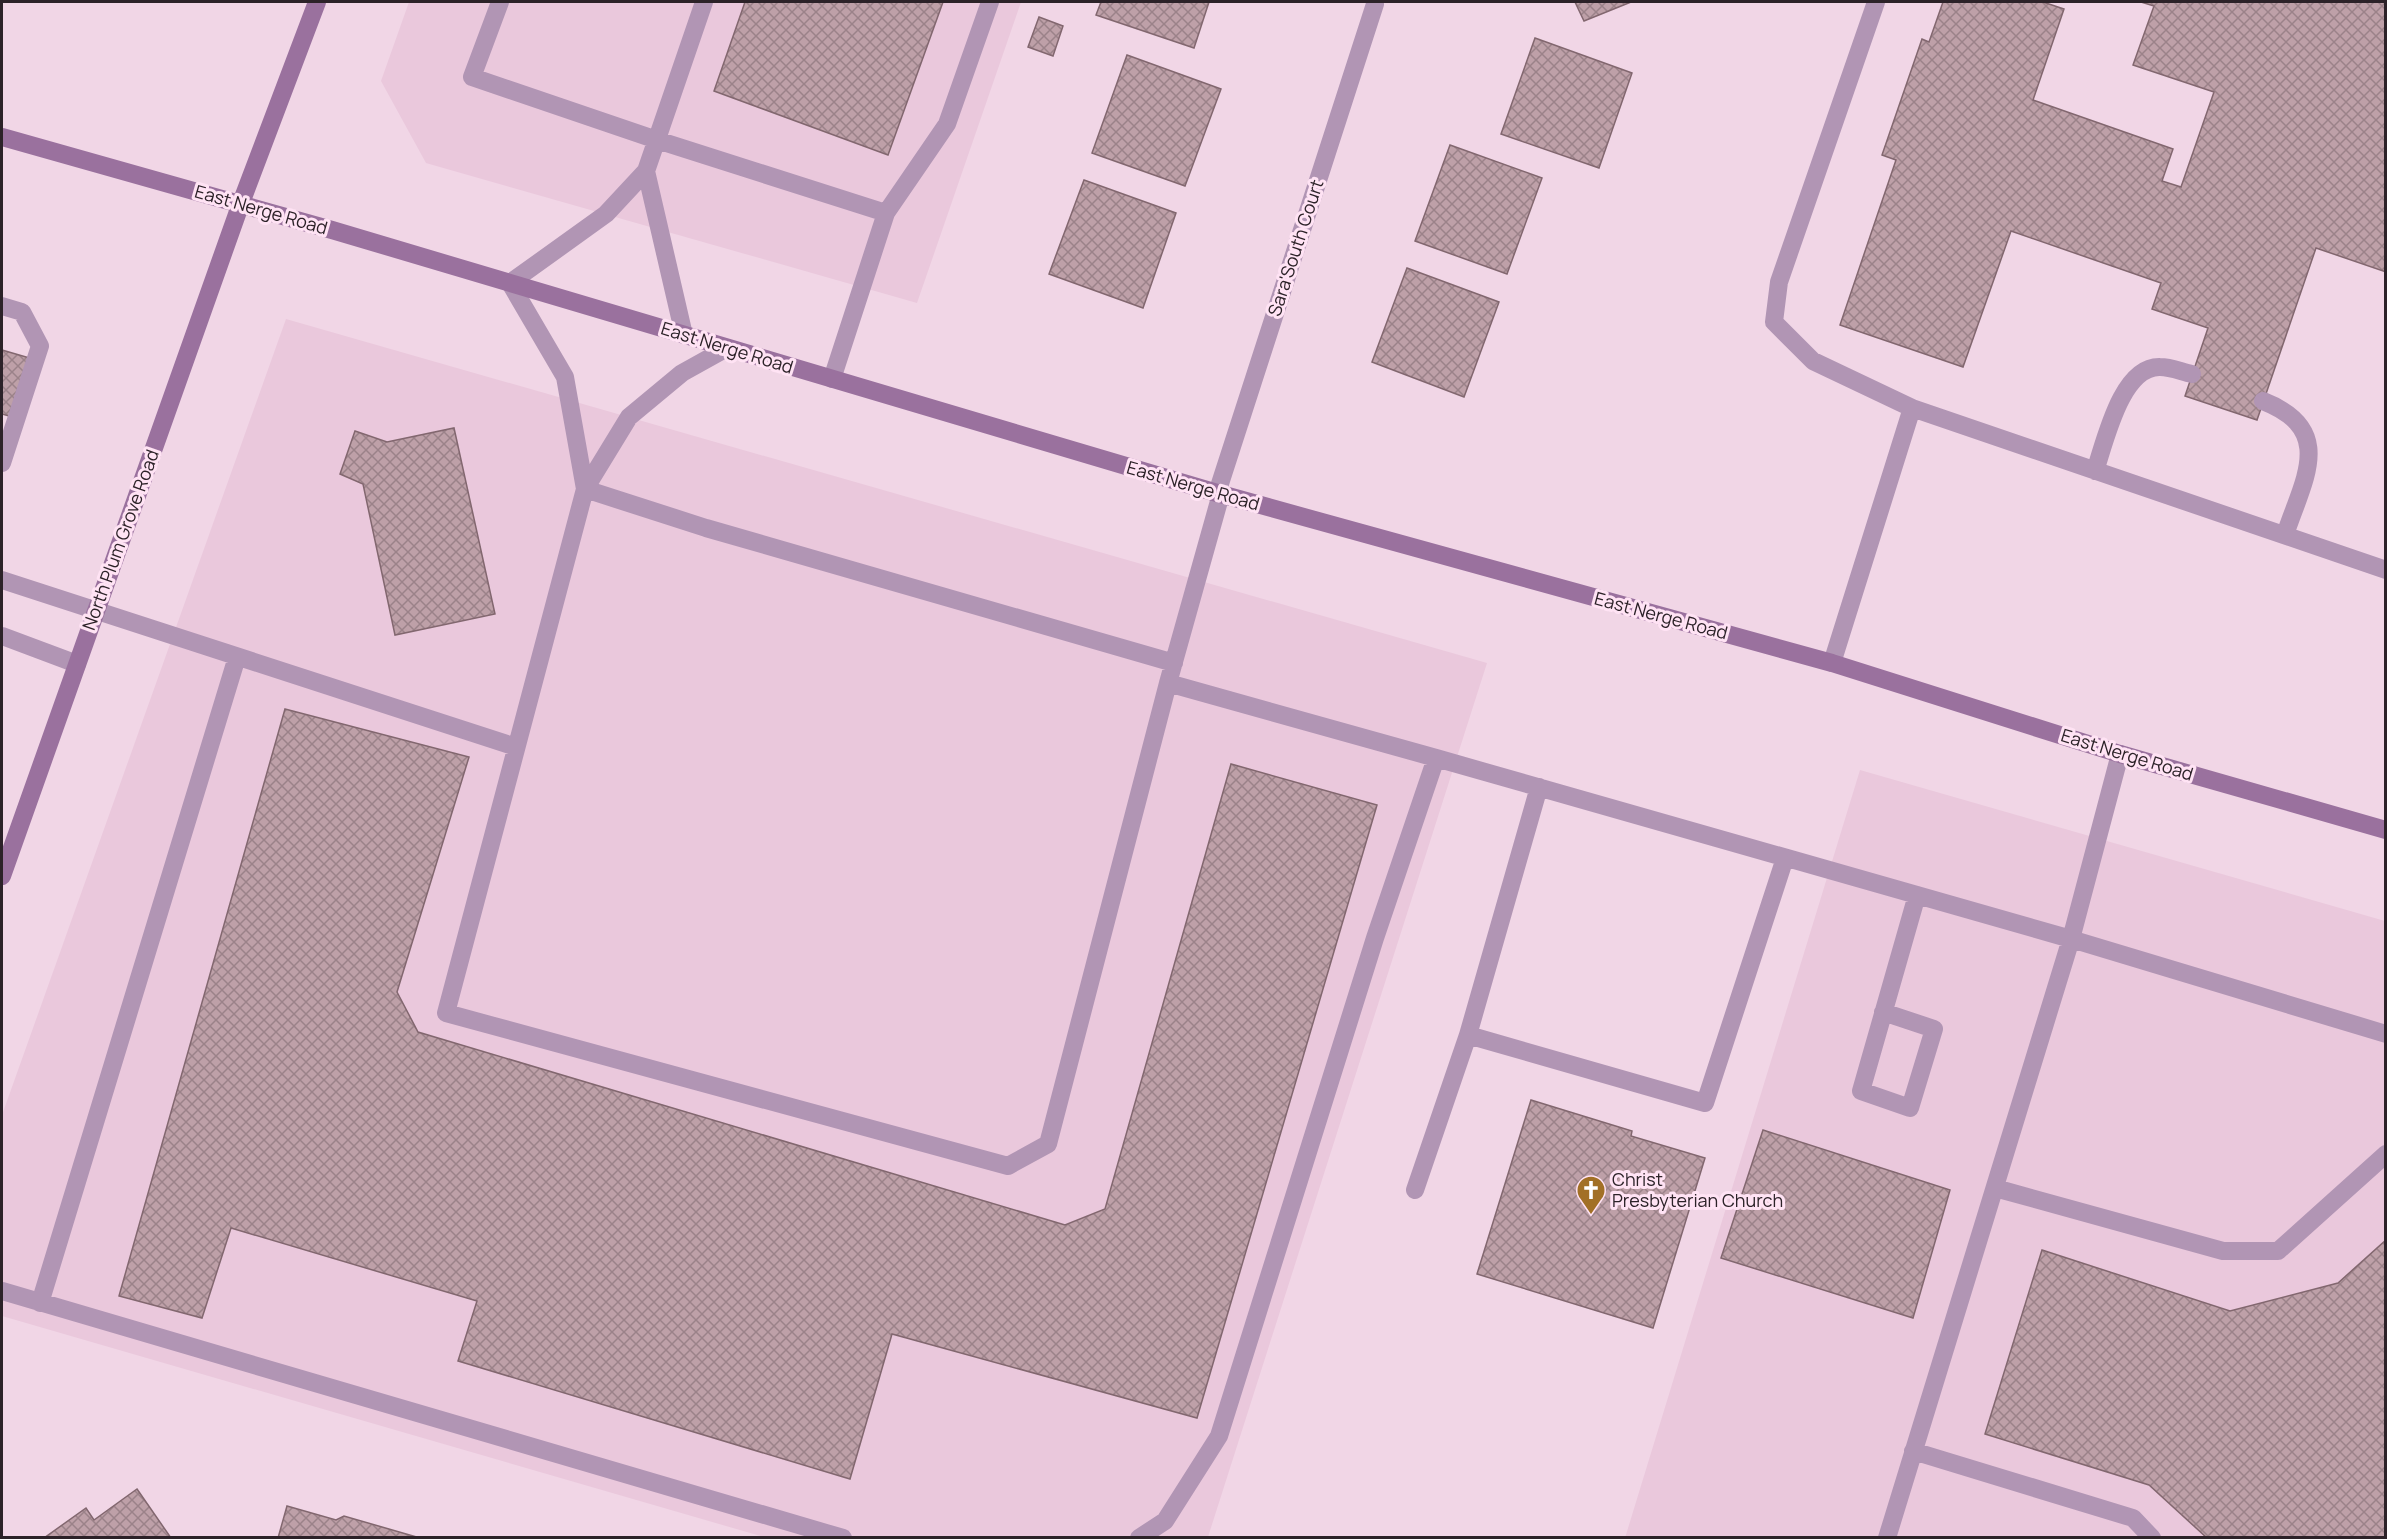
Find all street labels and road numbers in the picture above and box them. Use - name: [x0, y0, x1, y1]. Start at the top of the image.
- street label: Sara'South Court: [1262, 176, 1328, 319]
- street label: East Nerge Road: [192, 179, 330, 239]
- street label: East Nerge Road: [658, 316, 796, 379]
- street label: North Plum Grove Road: [76, 446, 164, 633]
- street label: East Nerge Road: [1124, 455, 1262, 515]
- street label: East Nerge Road: [1592, 586, 1731, 644]
- street label: East Nerge Road: [2058, 723, 2196, 786]

